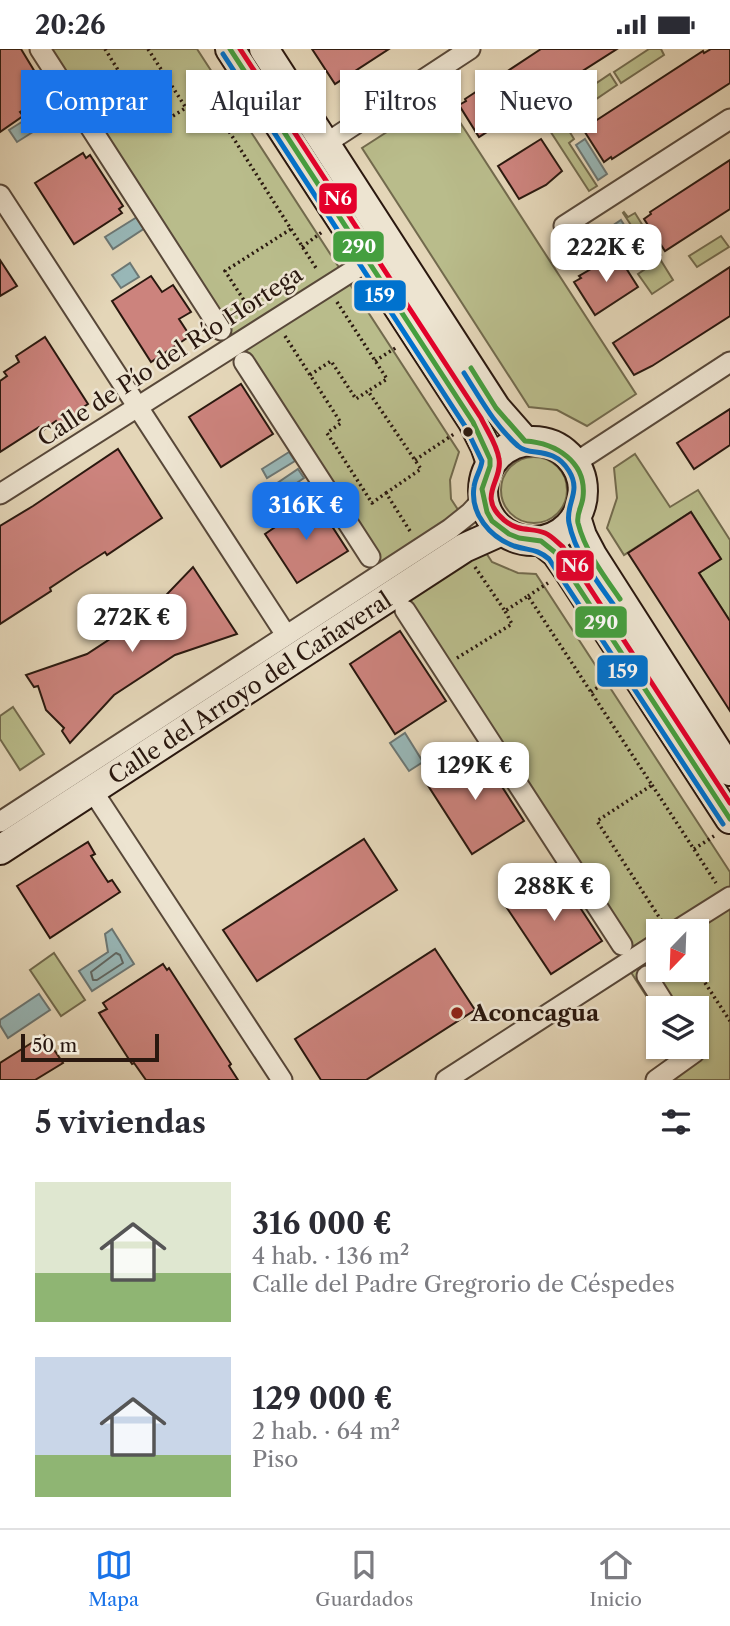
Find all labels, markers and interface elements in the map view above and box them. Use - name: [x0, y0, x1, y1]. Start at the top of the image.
- text: 20:26: [35, 9, 106, 41]
- chip: Comprar: [21, 70, 172, 133]
- chip: Alquilar: [186, 70, 326, 133]
- chip: Filtros: [340, 70, 461, 133]
- chip: Nuevo: [475, 70, 597, 133]
- line badge: N6: [318, 182, 358, 215]
- text: N6: [324, 187, 352, 210]
- pin: 222K €: [549, 225, 663, 284]
- line badge: 290: [332, 230, 385, 263]
- text: 222K €: [567, 233, 645, 261]
- text: 290: [342, 235, 376, 258]
- street label: Calle de Pío del Río Hortega: [32, 259, 308, 452]
- line badge: 159: [353, 279, 407, 312]
- text: 159: [365, 284, 395, 307]
- unlabelled marker: [461, 425, 475, 439]
- pin: 316K €: [249, 483, 363, 542]
- text: 316K €: [268, 491, 344, 519]
- line badge: N6: [555, 549, 595, 582]
- text: N6: [561, 554, 589, 577]
- street label: Calle del Arroyo del Cañaveral: [103, 586, 397, 790]
- pin: 272K €: [75, 595, 189, 654]
- text: 272K €: [93, 603, 171, 631]
- line badge: 290: [574, 605, 628, 639]
- text: 290: [584, 611, 618, 634]
- line badge: 159: [596, 654, 649, 688]
- text: 159: [608, 660, 638, 683]
- pin: 129K €: [418, 743, 532, 802]
- text: 129K €: [437, 751, 513, 779]
- pin: 288K €: [497, 863, 611, 923]
- text: 288K €: [514, 872, 594, 900]
- north arrow: [646, 919, 709, 982]
- map controls: [646, 919, 709, 1059]
- button: layers: [646, 996, 709, 1059]
- place label: Aconcagua: [470, 999, 600, 1027]
- marker: Aconcagua: [449, 1005, 465, 1021]
- scale bar: [21, 1031, 159, 1063]
- text: 50 m: [32, 1034, 77, 1057]
- icon: filters: [657, 1103, 695, 1141]
- text: 5 viviendas: [35, 1104, 206, 1141]
- text: 316 000 €: [252, 1205, 392, 1242]
- icon: home: [91, 1210, 175, 1294]
- text: 4 hab. · 136 m²: [252, 1242, 409, 1270]
- text: Calle del Padre Gregrorio de Céspedes: [252, 1270, 675, 1298]
- text: 129 000 €: [252, 1380, 393, 1417]
- icon: home: [91, 1385, 175, 1469]
- text: 2 hab. · 64 m²: [252, 1417, 400, 1445]
- text: Piso: [252, 1445, 298, 1473]
- tab: Mapa: [88, 1546, 139, 1611]
- tab: Guardados: [315, 1546, 413, 1611]
- tab: Inicio: [590, 1546, 642, 1611]

